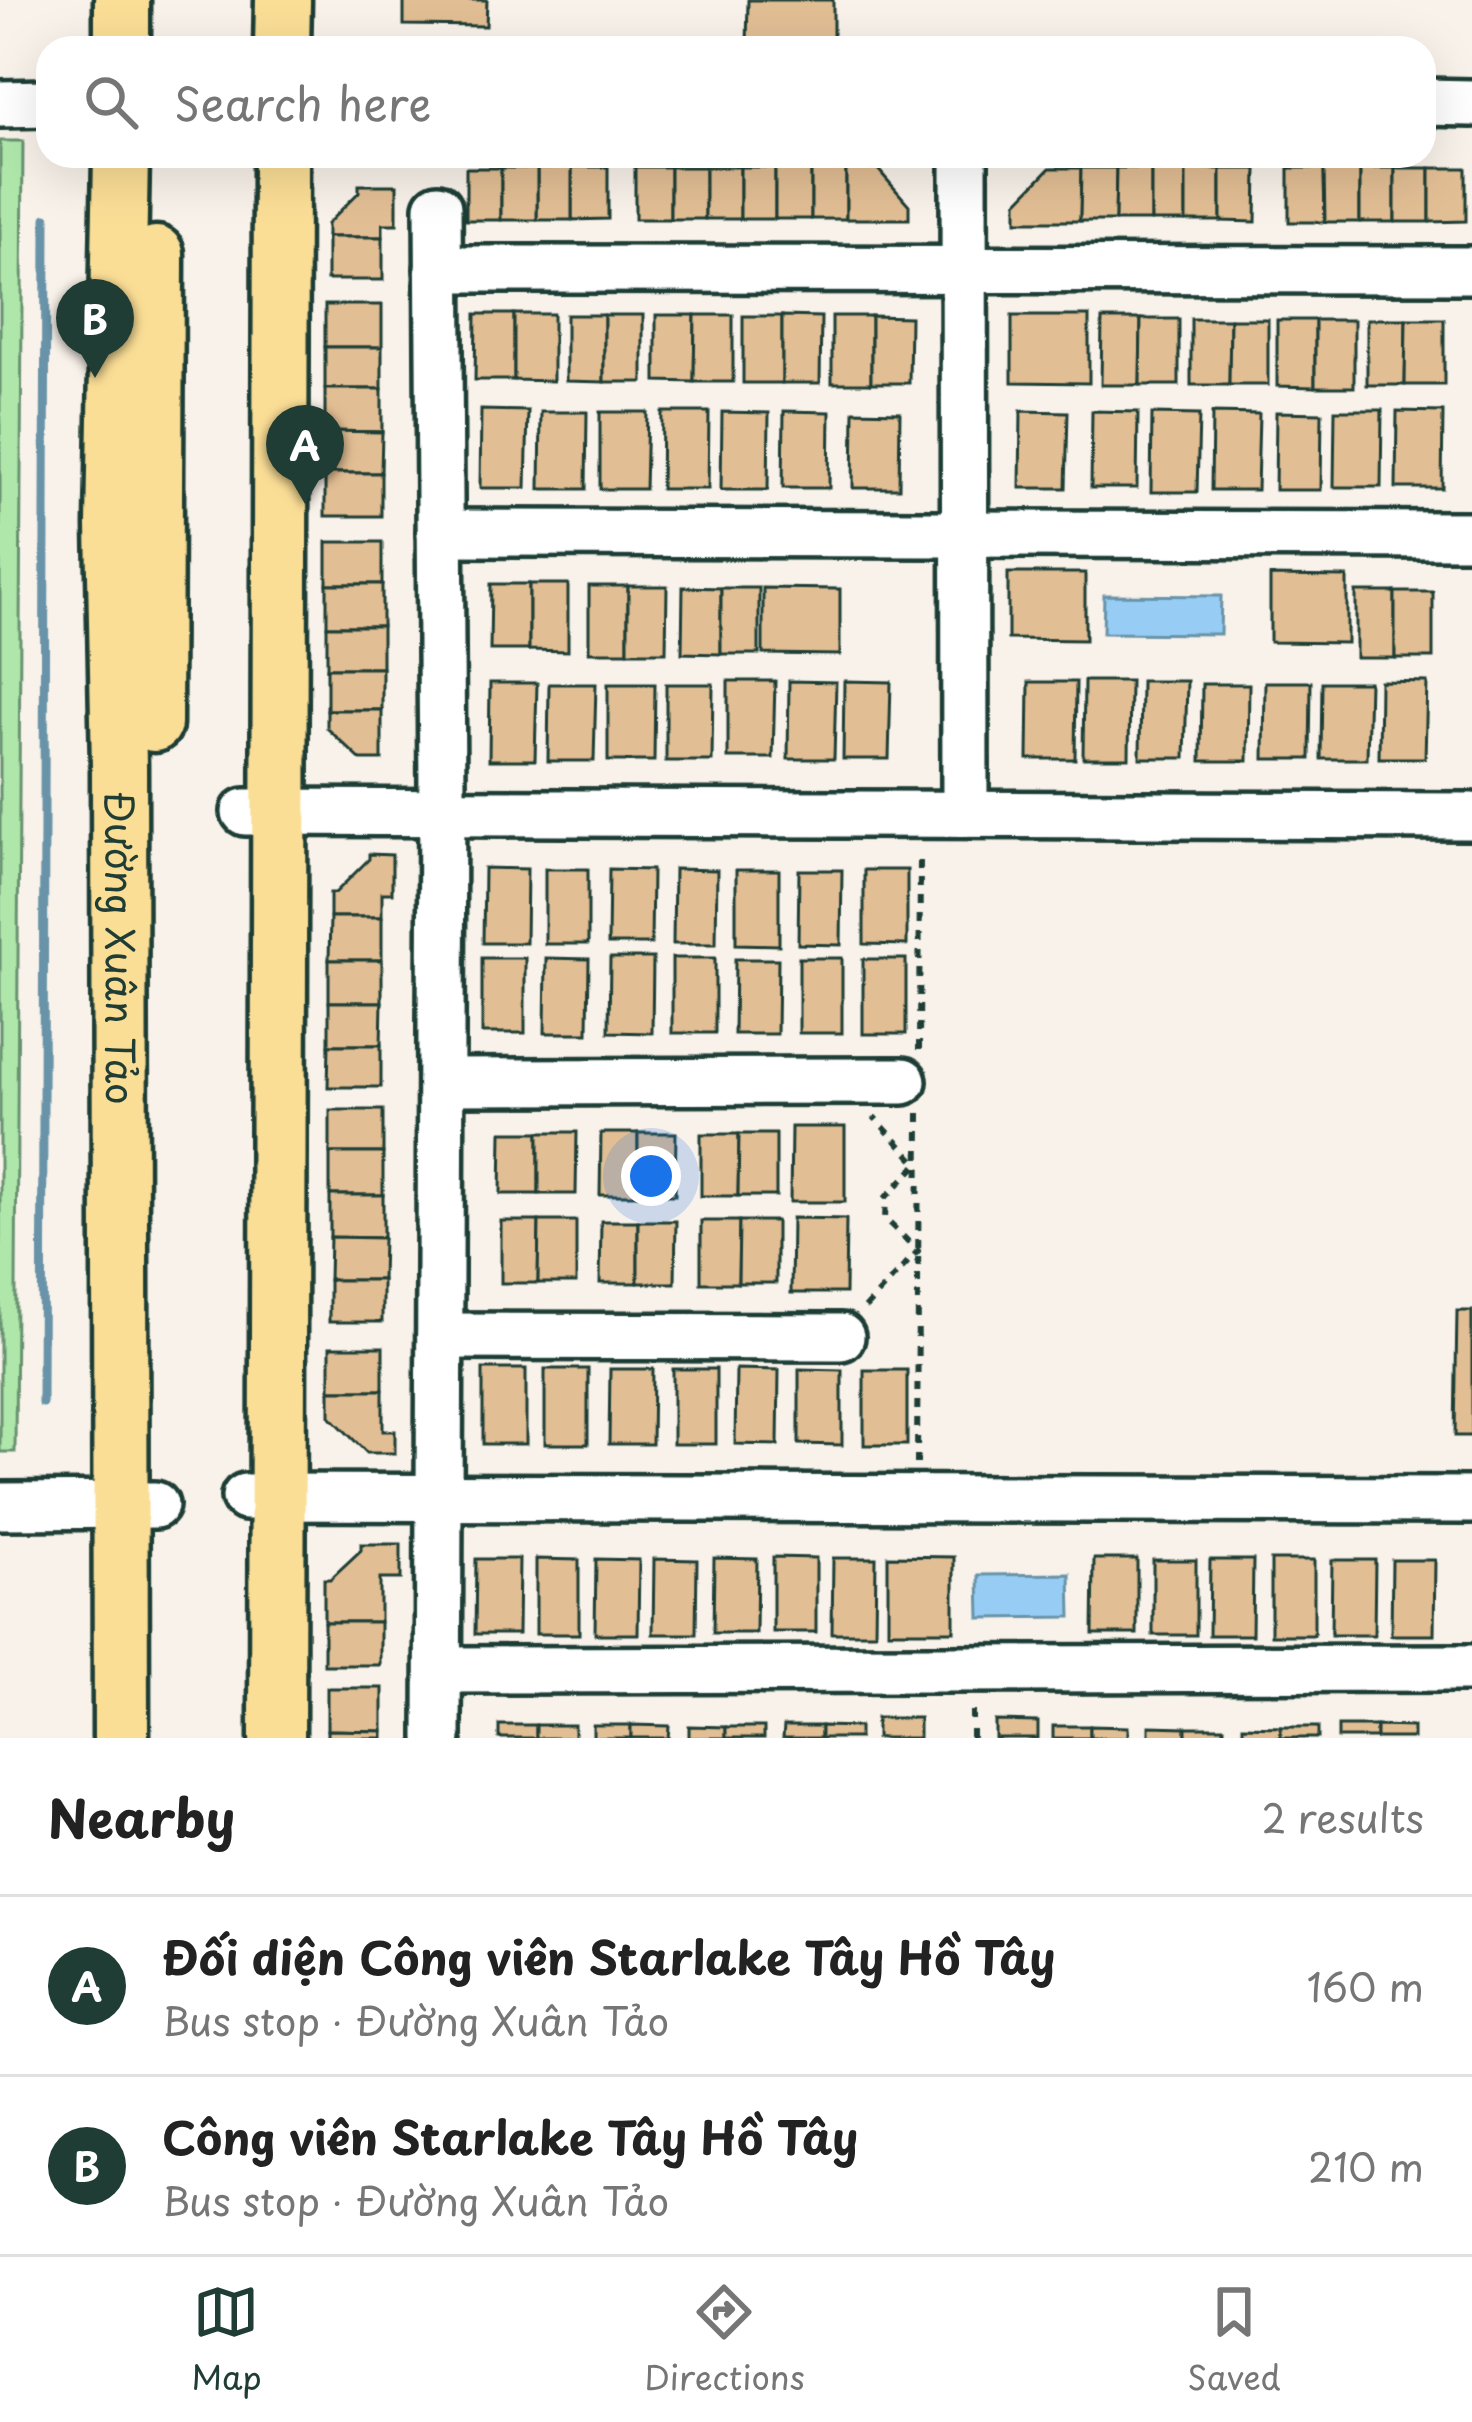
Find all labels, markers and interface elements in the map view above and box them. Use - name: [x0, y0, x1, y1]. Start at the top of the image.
- search box: [36, 36, 1436, 168]
- text: Search here: [174, 68, 431, 136]
- icon: search: [78, 69, 144, 135]
- pin: B: [56, 279, 134, 378]
- pin: A: [266, 405, 344, 504]
- street label: Đường Xuân Tảo: [92, 791, 152, 1105]
- your location: [621, 1146, 681, 1206]
- text: Nearby: [48, 1778, 235, 1855]
- text: 2 results: [1262, 1787, 1424, 1846]
- text: Đối diện Công viên Starlake Tây Hồ Tây: [162, 1922, 1055, 1990]
- text: A: [72, 1956, 102, 2015]
- text: 160 m: [1307, 1956, 1424, 2015]
- text: Bus stop · Đường Xuân Tảo: [162, 1990, 669, 2049]
- text: Công viên Starlake Tây Hồ Tây: [162, 2102, 858, 2170]
- text: B: [74, 2136, 100, 2195]
- text: 210 m: [1308, 2136, 1424, 2195]
- text: Bus stop · Đường Xuân Tảo: [162, 2170, 669, 2229]
- tab: Map: [191, 2279, 262, 2401]
- tab: Directions: [644, 2279, 805, 2401]
- tab: Saved: [1187, 2279, 1281, 2401]

